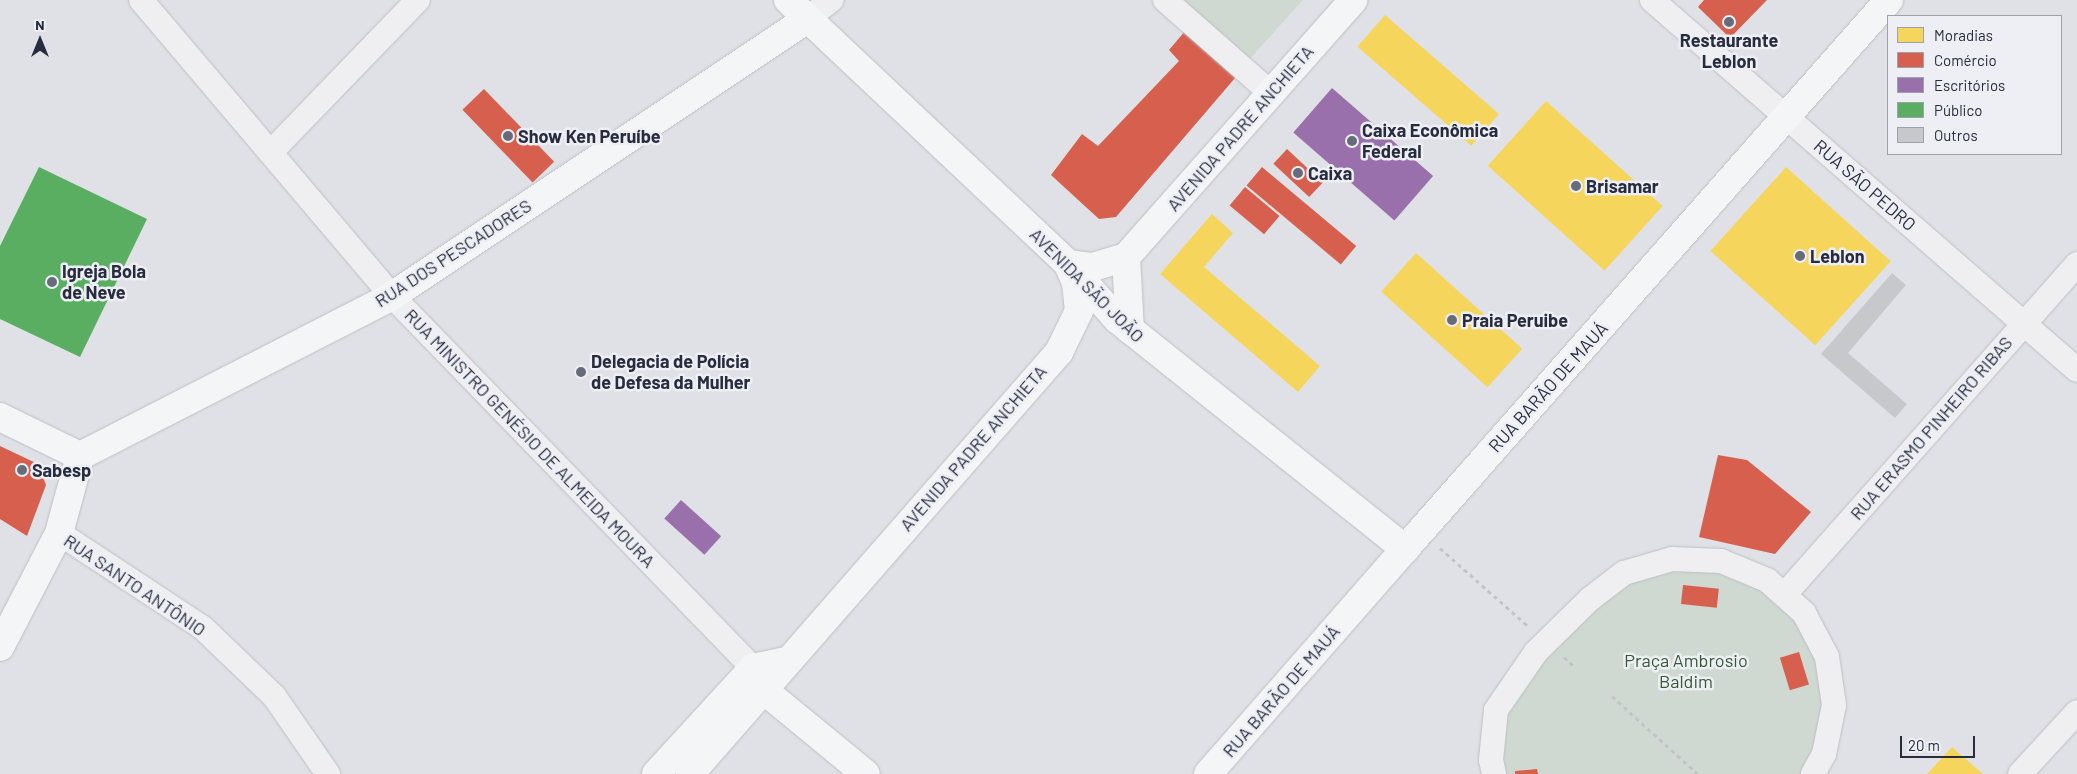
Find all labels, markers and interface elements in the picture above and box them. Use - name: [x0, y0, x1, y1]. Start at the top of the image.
- north arrow: [15, 15, 65, 65]
- legend: [1887, 15, 2062, 155]
- text: N: [35, 16, 45, 33]
- marker: Restaurante Leblon: [1723, 16, 1735, 28]
- text: Moradias: [1934, 26, 1993, 44]
- place label: Restaurante Leblon: [1680, 30, 1778, 72]
- street label: AVENIDA PADRE ANCHIETA: [1162, 41, 1318, 215]
- text: Comércio: [1934, 51, 1997, 69]
- text: Escritórios: [1934, 76, 2005, 94]
- text: Público: [1934, 101, 1982, 119]
- place label: Caixa Econômica Federal: [1362, 120, 1498, 162]
- place label: Show Ken Peruíbe: [518, 125, 661, 147]
- text: Outros: [1934, 126, 1978, 144]
- marker: Show Ken Peruíbe: [502, 130, 514, 142]
- marker: Caixa Econômica Federal: [1346, 135, 1358, 147]
- street label: RUA SÃO PEDRO: [1810, 135, 1920, 235]
- place label: Caixa: [1308, 162, 1352, 184]
- marker: Caixa: [1292, 167, 1304, 179]
- place label: Brisamar: [1586, 175, 1659, 197]
- marker: Brisamar: [1570, 180, 1582, 192]
- street label: RUA DOS PESCADORES: [371, 194, 535, 312]
- street label: AVENIDA SÃO JOÃO: [1025, 223, 1149, 347]
- place label: Leblon: [1810, 245, 1865, 267]
- marker: Leblon: [1794, 250, 1806, 262]
- place label: Igreja Bola de Neve: [62, 261, 146, 304]
- marker: Igreja Bola de Neve: [46, 276, 58, 288]
- street label: RUA MINISTRO GENÉSIO DE ALMEIDA MOURA: [400, 304, 660, 572]
- place label: Praia Peruibe: [1462, 309, 1568, 331]
- marker: Praia Peruibe: [1446, 314, 1458, 326]
- street label: RUA BARÃO DE MAUÁ: [1484, 317, 1612, 457]
- street label: RUA ERASMO PINHEIRO RIBAS: [1845, 332, 2017, 524]
- place label: Delegacia de Polícia de Defesa da Mulher: [591, 351, 751, 394]
- street label: AVENIDA PADRE ANCHIETA: [895, 361, 1051, 535]
- marker: Delegacia de Polícia de Defesa da Mulher: [575, 366, 587, 378]
- place label: Sabesp: [32, 459, 91, 481]
- marker: Sabesp: [16, 464, 28, 476]
- street label: RUA SANTO ANTÔNIO: [60, 529, 210, 641]
- street label: RUA BARÃO DE MAUÁ: [1218, 621, 1344, 761]
- park label: Praça Ambrosio Baldim: [1624, 650, 1748, 692]
- scale bar: [1902, 726, 1977, 758]
- text: 20 m: [1908, 736, 1940, 754]

